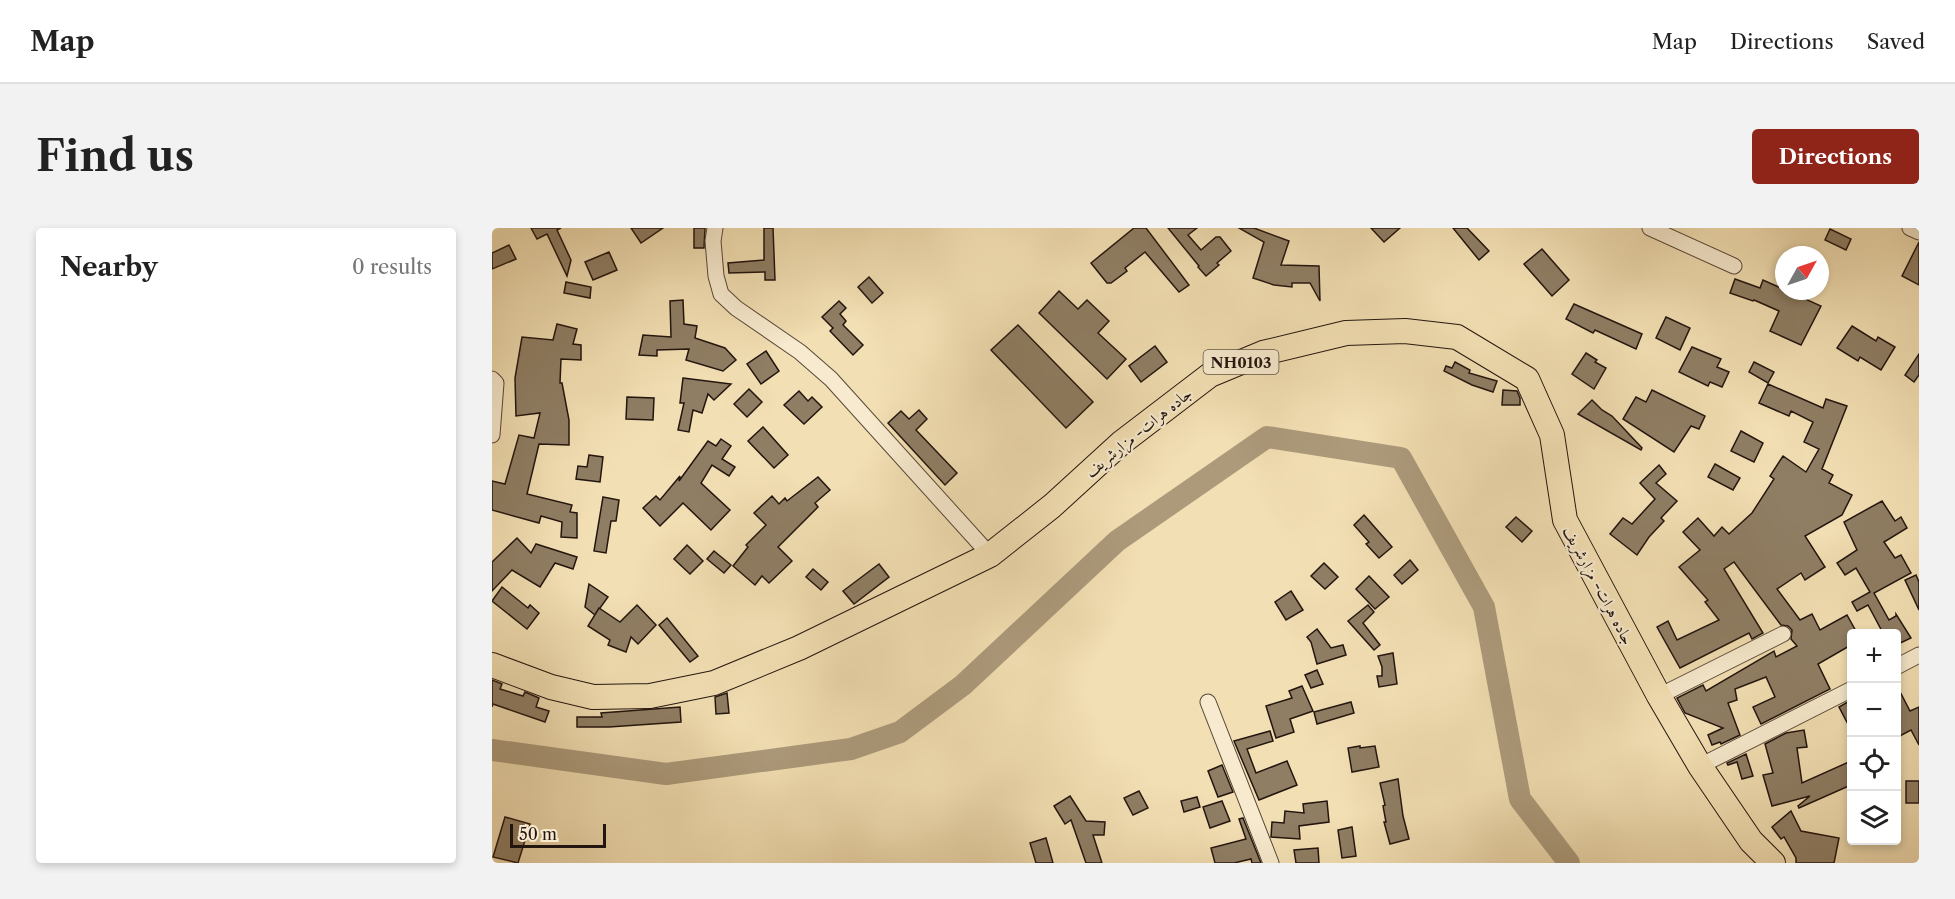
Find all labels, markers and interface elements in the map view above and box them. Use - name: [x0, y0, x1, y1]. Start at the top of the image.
- text: Map: [30, 24, 94, 58]
- text: Map: [1652, 29, 1697, 54]
- text: Directions: [1730, 29, 1834, 54]
- text: Saved: [1867, 29, 1925, 54]
- button: Directions: [1752, 129, 1919, 184]
- text: Find us: [36, 130, 194, 182]
- north arrow: [1775, 246, 1829, 300]
- text: Nearby: [60, 251, 158, 283]
- text: 0 results: [352, 255, 432, 279]
- road number: NH0103: [1204, 350, 1278, 374]
- street label: جاده هرات- مزارشریف: [1081, 383, 1197, 483]
- street label: جاده هرات- مزارشریف: [1557, 522, 1639, 649]
- map controls: [1847, 629, 1901, 845]
- button: +: [1847, 629, 1901, 683]
- button: −: [1847, 683, 1901, 737]
- button: locate: [1847, 737, 1901, 791]
- button: layers: [1847, 791, 1901, 845]
- scale bar: [510, 821, 606, 848]
- text: 50 m: [519, 824, 557, 844]

